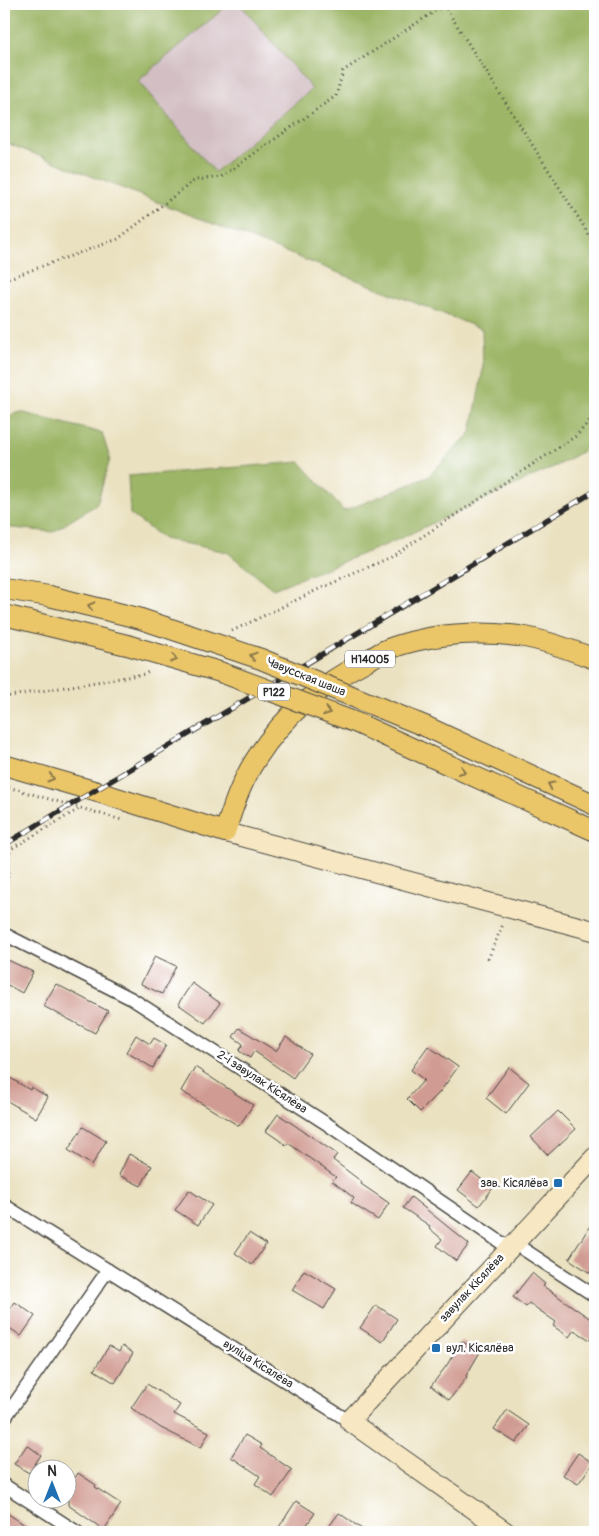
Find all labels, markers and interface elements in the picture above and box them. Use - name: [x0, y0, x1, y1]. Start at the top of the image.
- one-way arrow: [87, 601, 96, 612]
- road number: Н14005: [345, 651, 395, 668]
- one-way arrow: [249, 652, 257, 662]
- one-way arrow: [169, 653, 177, 663]
- street label: Чавусская шаша: [264, 654, 348, 700]
- road number: Р122: [258, 684, 290, 700]
- one-way arrow: [322, 706, 331, 716]
- one-way arrow: [457, 764, 466, 775]
- one-way arrow: [46, 773, 54, 783]
- one-way arrow: [547, 781, 556, 792]
- street label: 2-і завулак Кісялёва: [214, 1047, 310, 1117]
- place label: зав. Кісялёва: [480, 1176, 548, 1191]
- marker: зав. Кісялёва: [552, 1177, 564, 1189]
- street label: завулак Кісялёва: [436, 1250, 508, 1325]
- street label: вуліца Кісялёва: [220, 1336, 296, 1392]
- place label: вул. Кісялёва: [446, 1341, 514, 1356]
- marker: вул. Кісялёва: [430, 1342, 442, 1354]
- north arrow: [28, 1458, 78, 1508]
- text: N: [47, 1463, 57, 1480]

